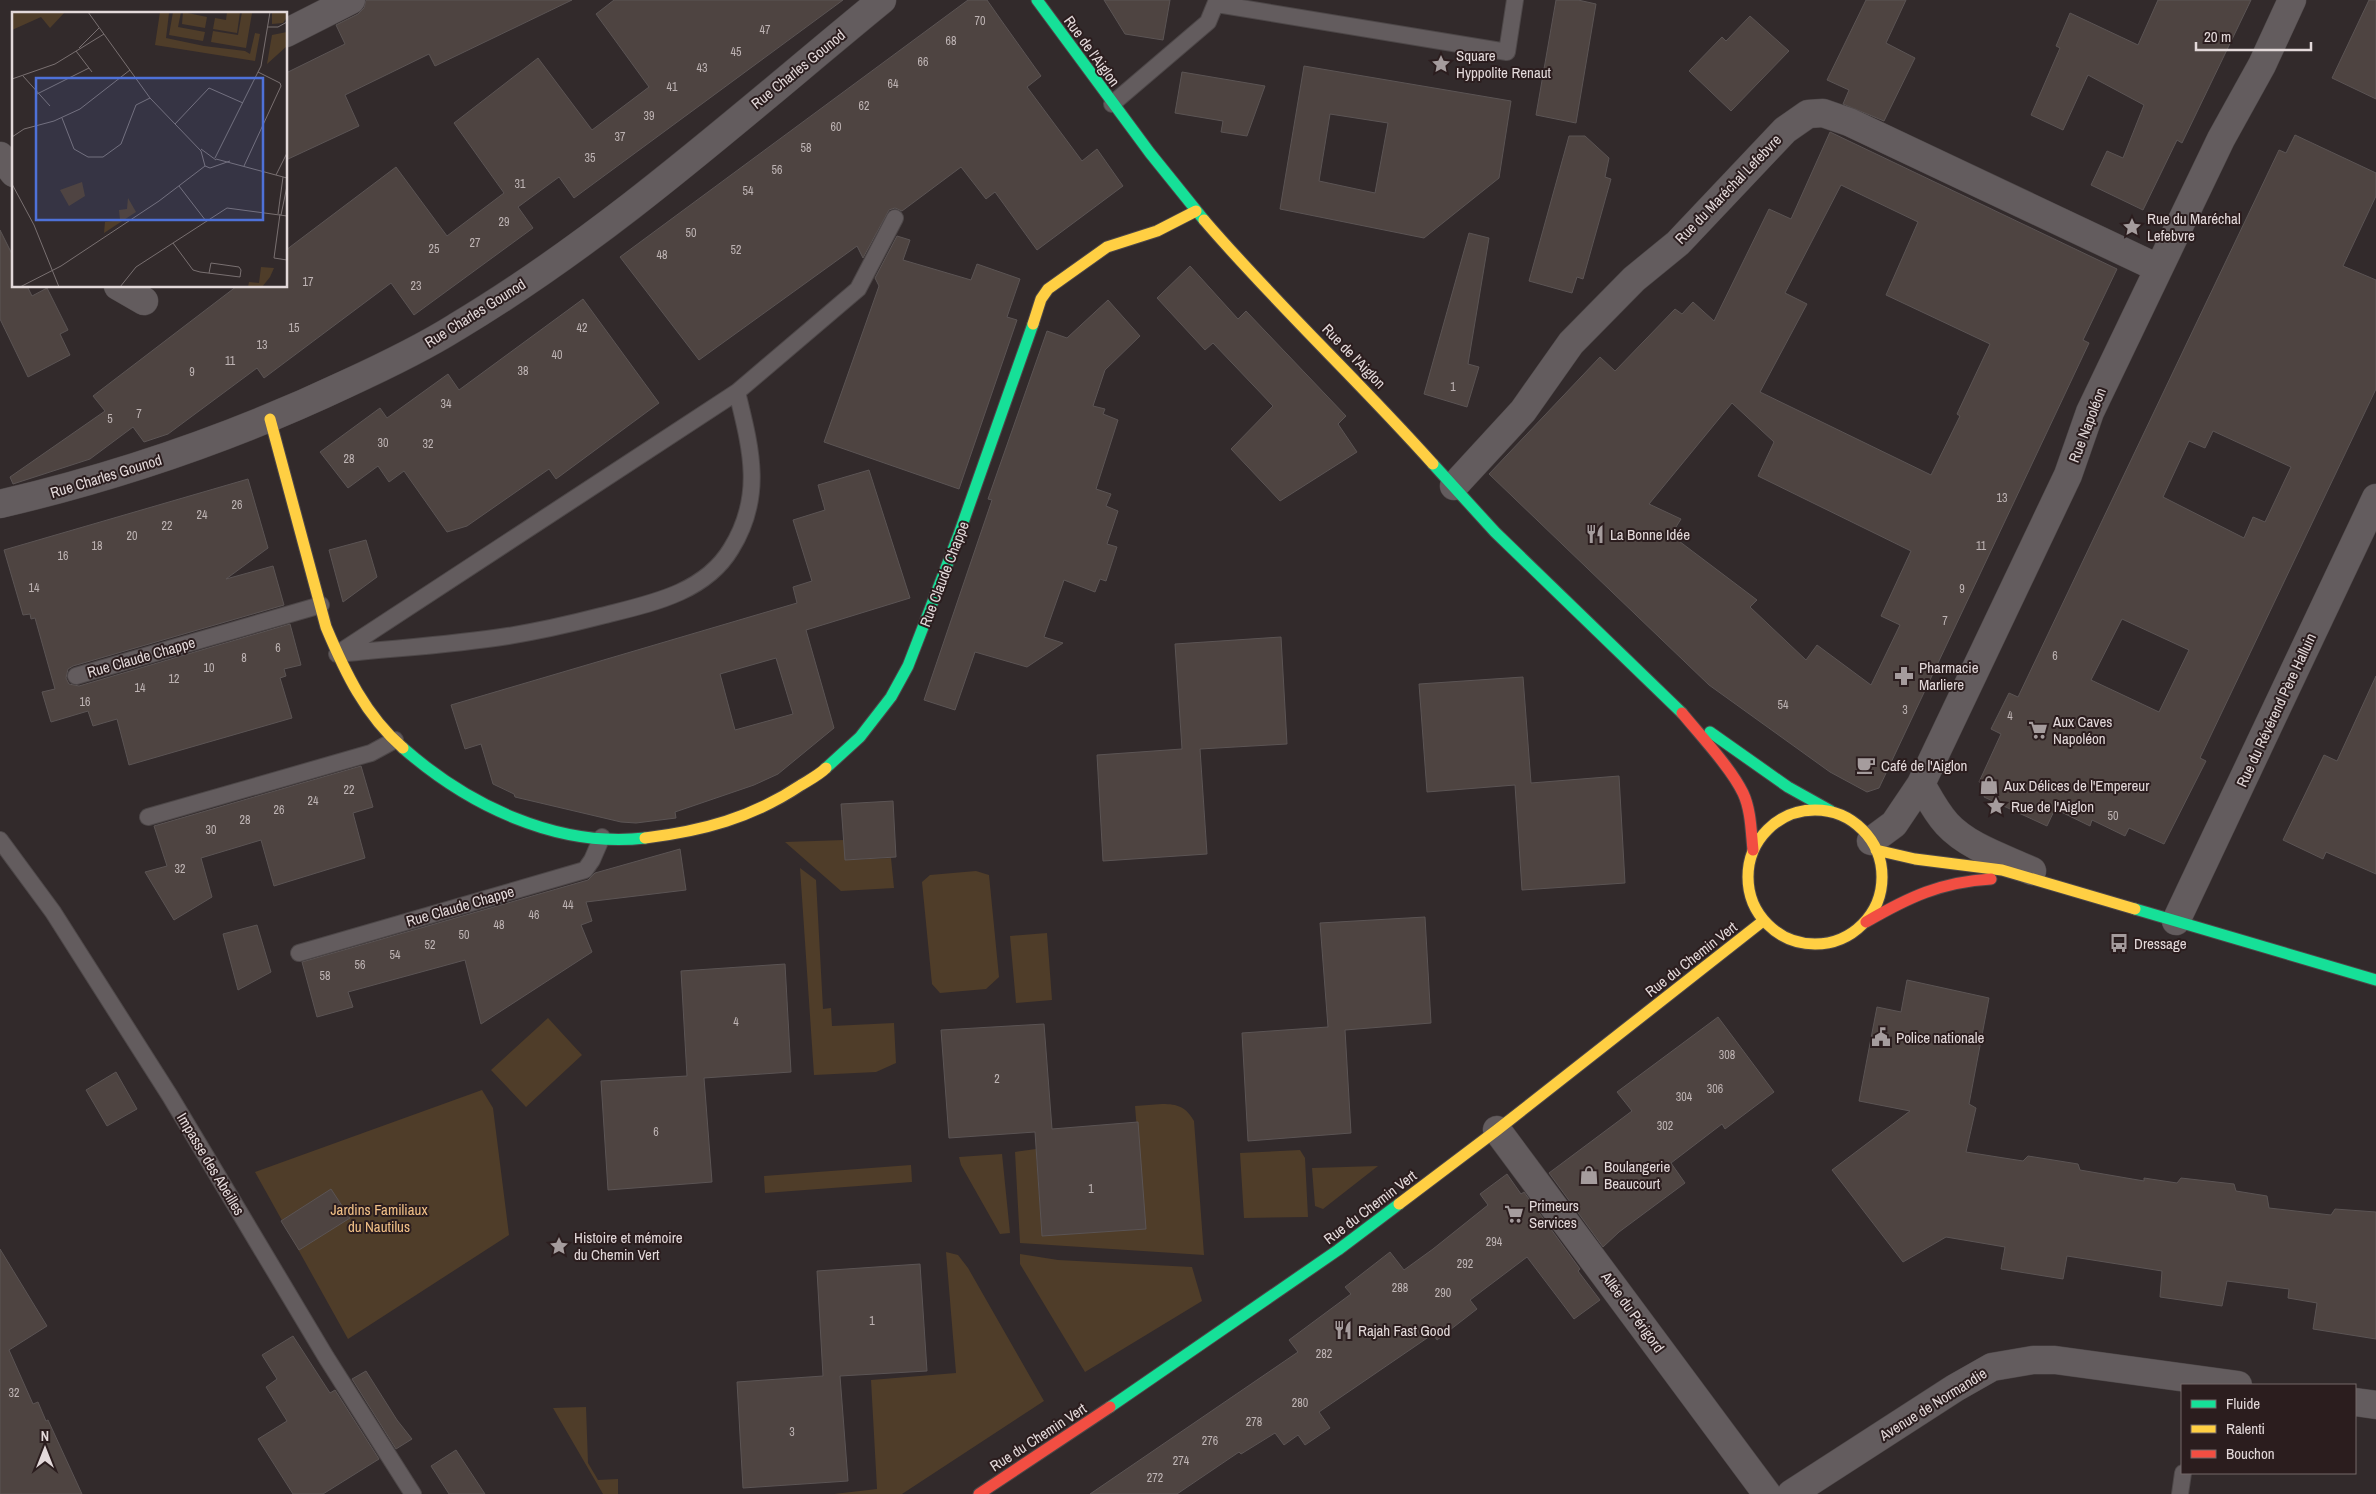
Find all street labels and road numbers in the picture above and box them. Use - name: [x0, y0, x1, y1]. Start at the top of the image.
- street label: Rue de l'Aiglon: [1059, 11, 1125, 91]
- street label: Rue Charles Gounod: [746, 24, 850, 114]
- street label: Rue du Maréchal Lefebvre: [1670, 129, 1786, 248]
- street label: Rue Charles Gounod: [420, 273, 530, 353]
- street label: Rue de l'Aiglon: [1318, 319, 1390, 393]
- street label: Rue Napoléon: [2063, 385, 2111, 465]
- street label: Rue Charles Gounod: [48, 449, 164, 503]
- street label: Rue Claude Chappe: [914, 518, 974, 630]
- street label: Rue du Révérend Père Halluin: [2231, 630, 2321, 790]
- street label: Rue Claude Chappe: [85, 632, 198, 682]
- street label: Rue Claude Chappe: [404, 881, 517, 931]
- street label: Rue du Chemin Vert: [1641, 916, 1742, 1002]
- street label: Impasse des Abeilles: [172, 1109, 250, 1219]
- street label: Rue du Chemin Vert: [1319, 1165, 1421, 1249]
- street label: Allée du Périgord: [1596, 1267, 1669, 1357]
- street label: Avenue de Normandie: [1874, 1362, 1991, 1446]
- street label: Rue du Chemin Vert: [986, 1398, 1091, 1476]

